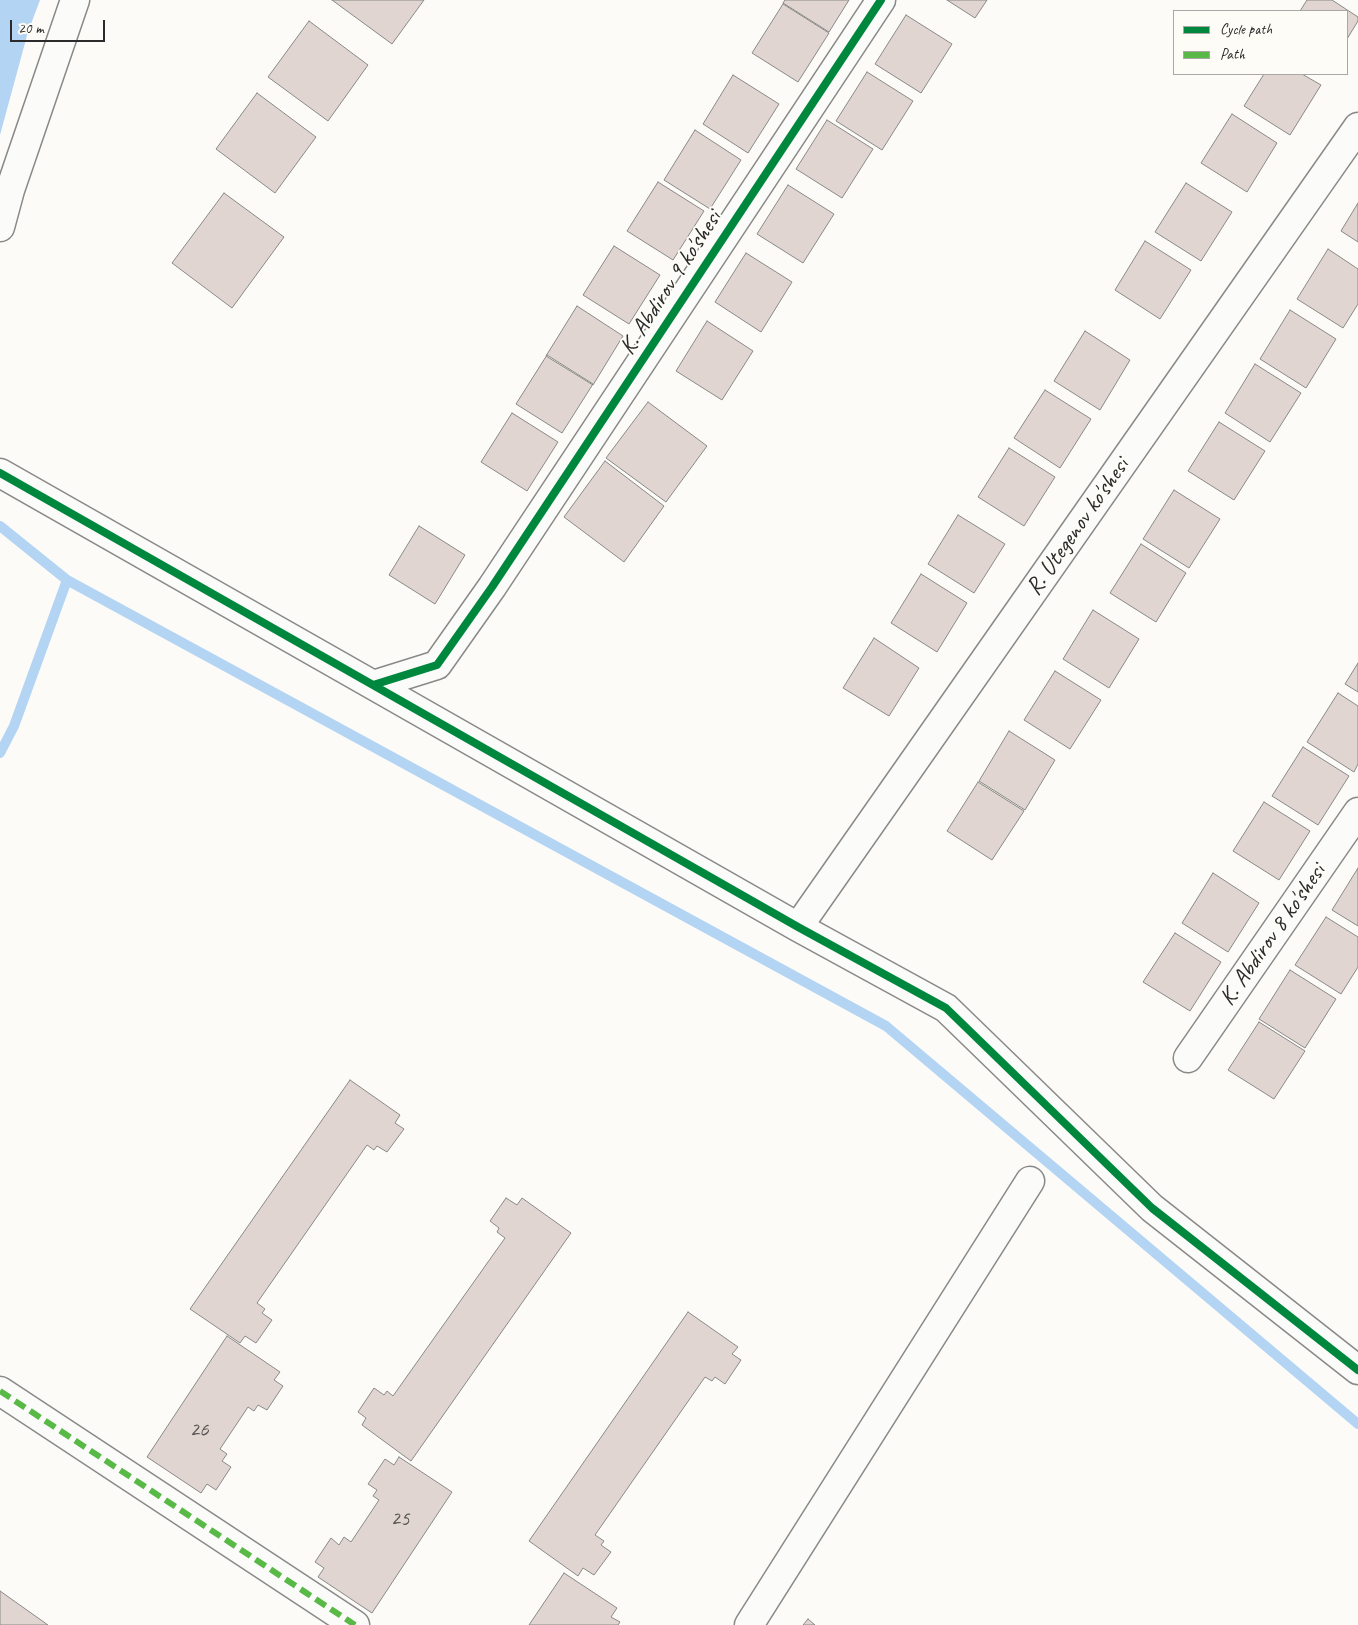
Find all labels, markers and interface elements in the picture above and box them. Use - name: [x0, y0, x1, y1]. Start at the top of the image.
- scale bar: [12, 10, 108, 42]
- legend: [1173, 10, 1348, 75]
- text: 20 m: [18, 19, 44, 38]
- text: Cycle path: [1220, 20, 1272, 39]
- text: Path: [1220, 45, 1245, 64]
- street label: K. Abdirov 9 ko'shesi: [614, 205, 728, 361]
- street label: R. Utegenov ko'shesi: [1020, 453, 1136, 601]
- street label: K. Abdirov 8 ko'shesi: [1214, 859, 1332, 1011]
- house number: 26: [190, 1417, 208, 1443]
- house number: 25: [391, 1506, 409, 1532]

